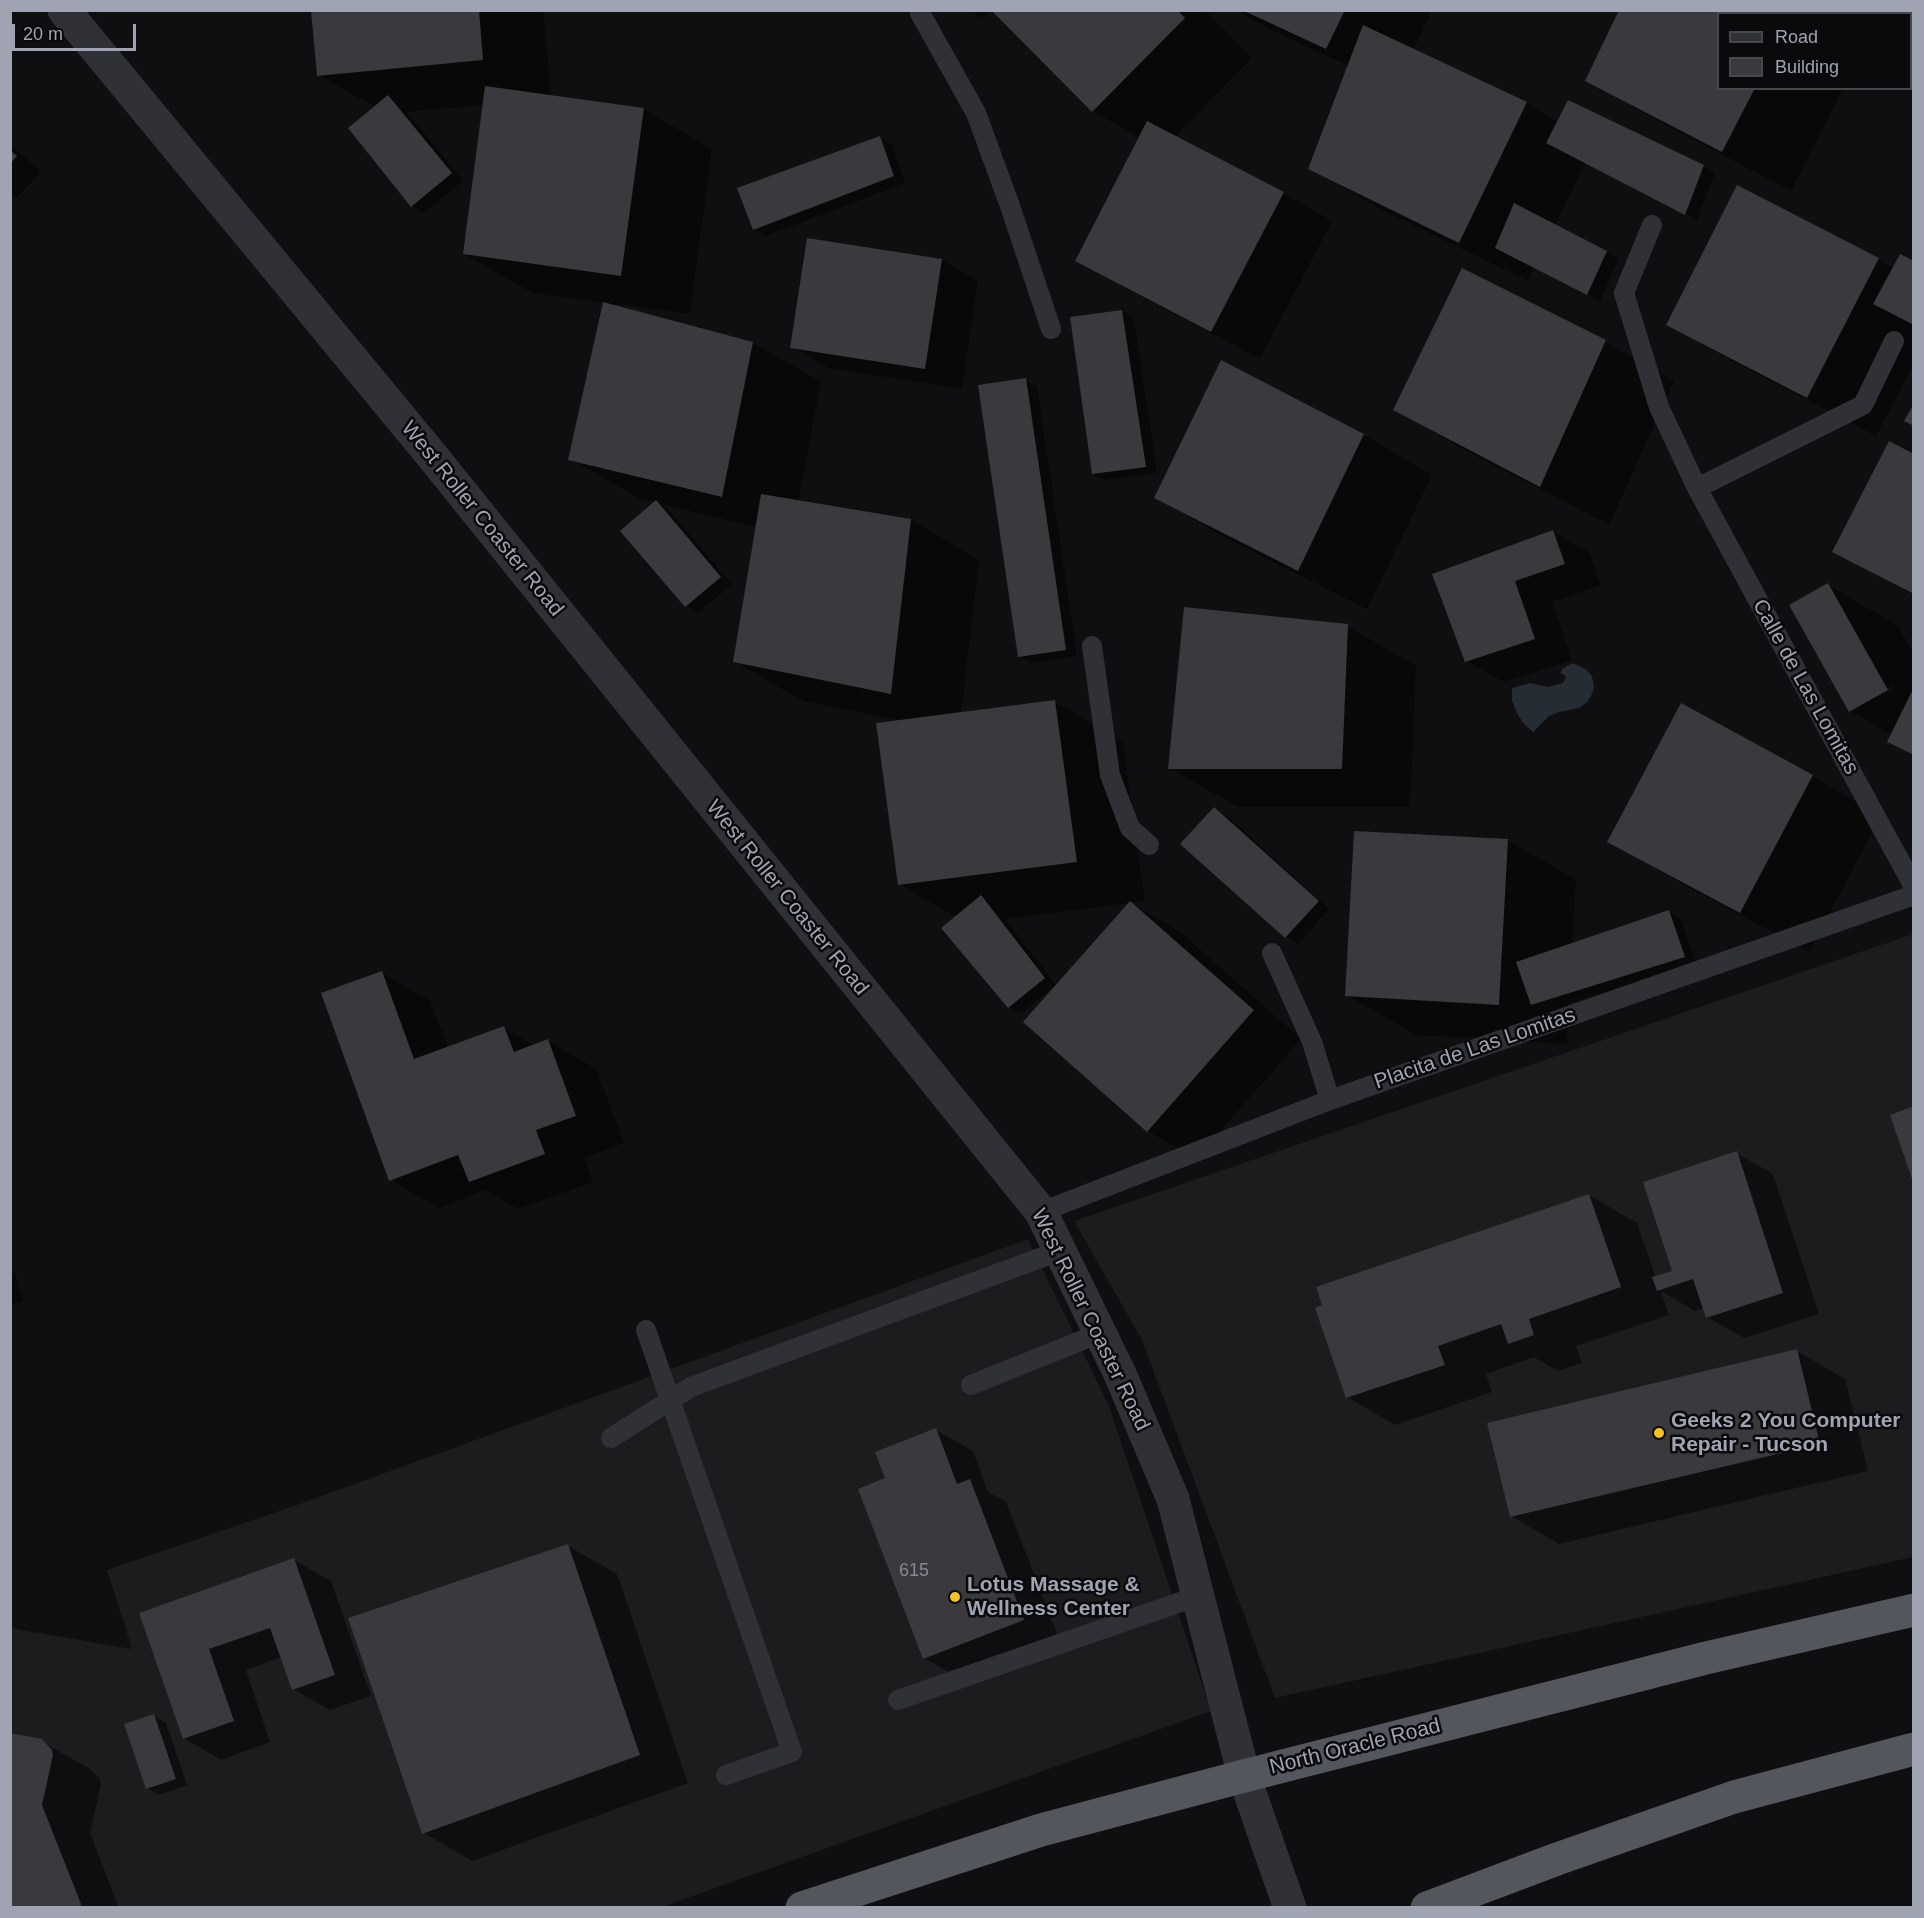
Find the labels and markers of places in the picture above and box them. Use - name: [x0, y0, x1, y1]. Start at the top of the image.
- place label: Geeks 2 You Computer Repair - Tucson: [1671, 1408, 1901, 1458]
- marker: Geeks 2 You Computer Repair - Tucson: [1652, 1426, 1666, 1440]
- place label: Lotus Massage & Wellness Center: [967, 1572, 1140, 1622]
- marker: Lotus Massage & Wellness Center: [948, 1590, 962, 1604]

